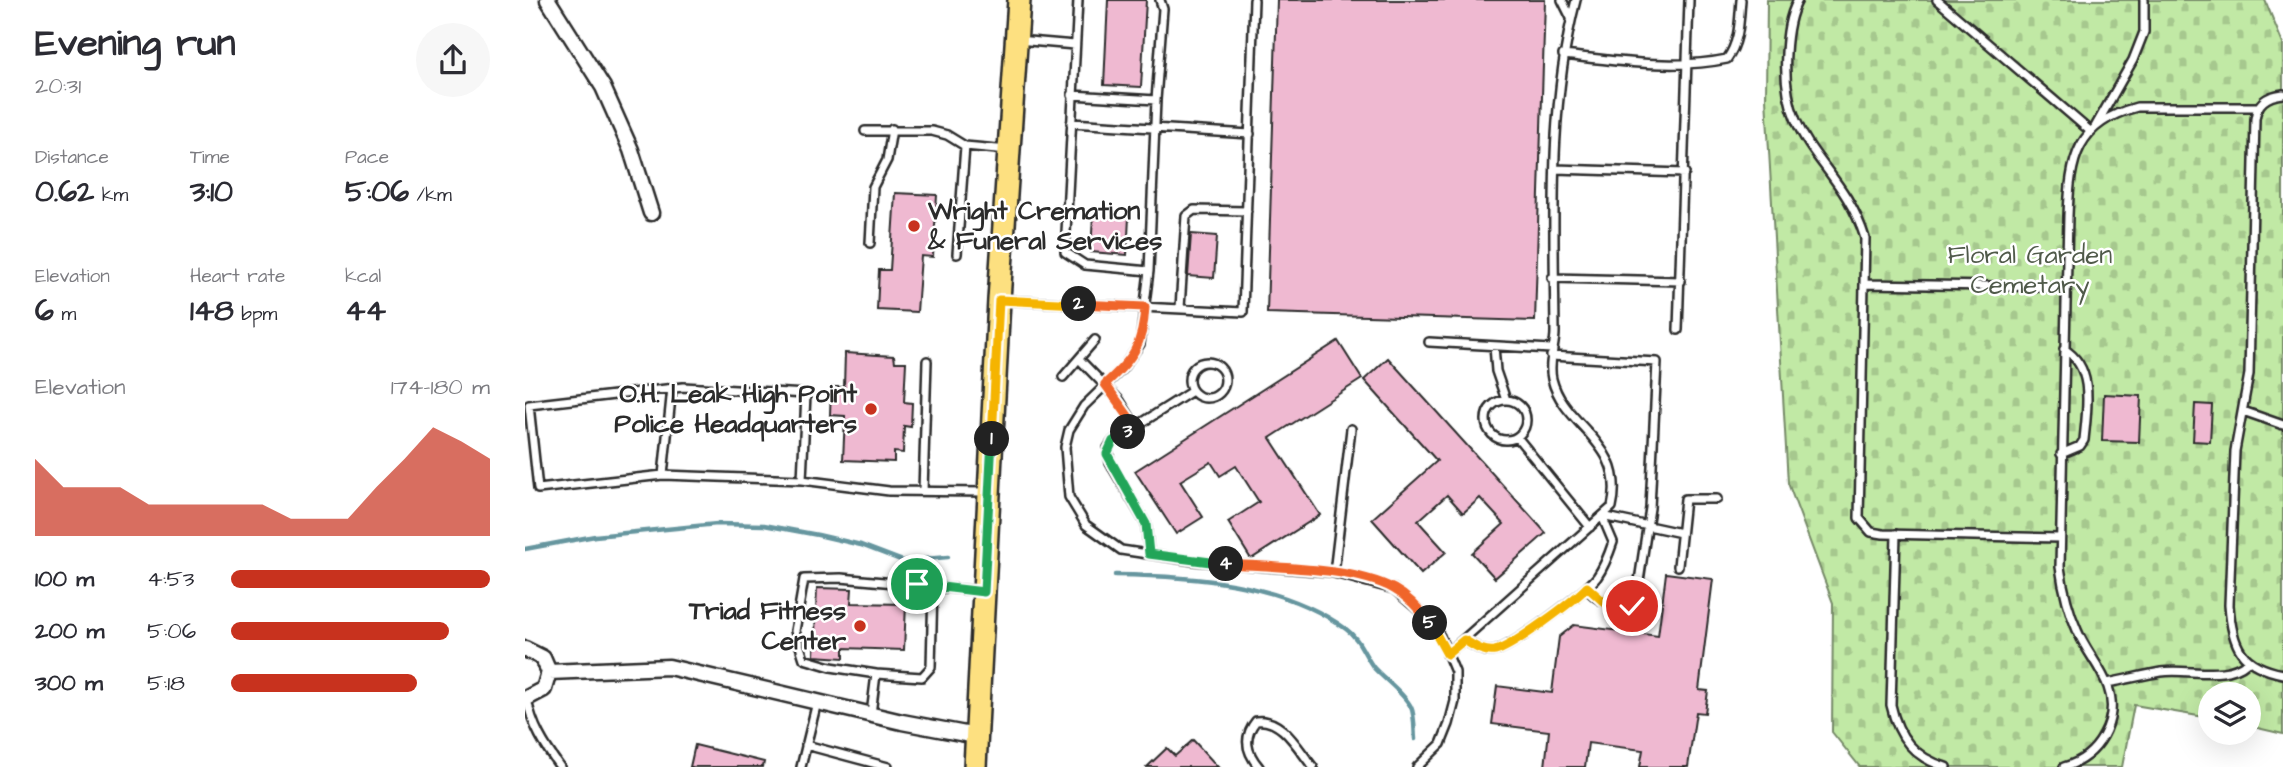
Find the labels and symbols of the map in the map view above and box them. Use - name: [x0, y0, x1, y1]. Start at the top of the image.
- place label: Wright Cremation & Funeral Services: [927, 193, 1162, 259]
- marker: Wright Cremation & Funeral Services: [906, 218, 922, 234]
- park label: Floral Garden Cemetary: [1948, 237, 2112, 305]
- pin: 2: [1061, 286, 1097, 322]
- place label: O.H. Leak High Point Police Headquarters: [614, 376, 857, 442]
- marker: O.H. Leak High Point Police Headquarters: [863, 401, 879, 417]
- pin: 3: [1111, 414, 1145, 450]
- pin: 1: [974, 422, 1009, 457]
- pin: 4: [1209, 546, 1243, 582]
- pin: [887, 554, 947, 614]
- pin: [1602, 576, 1662, 636]
- place label: Triad Fitness Center: [688, 593, 847, 659]
- pin: 5: [1413, 606, 1447, 640]
- marker: Triad Fitness Center: [852, 618, 868, 634]

